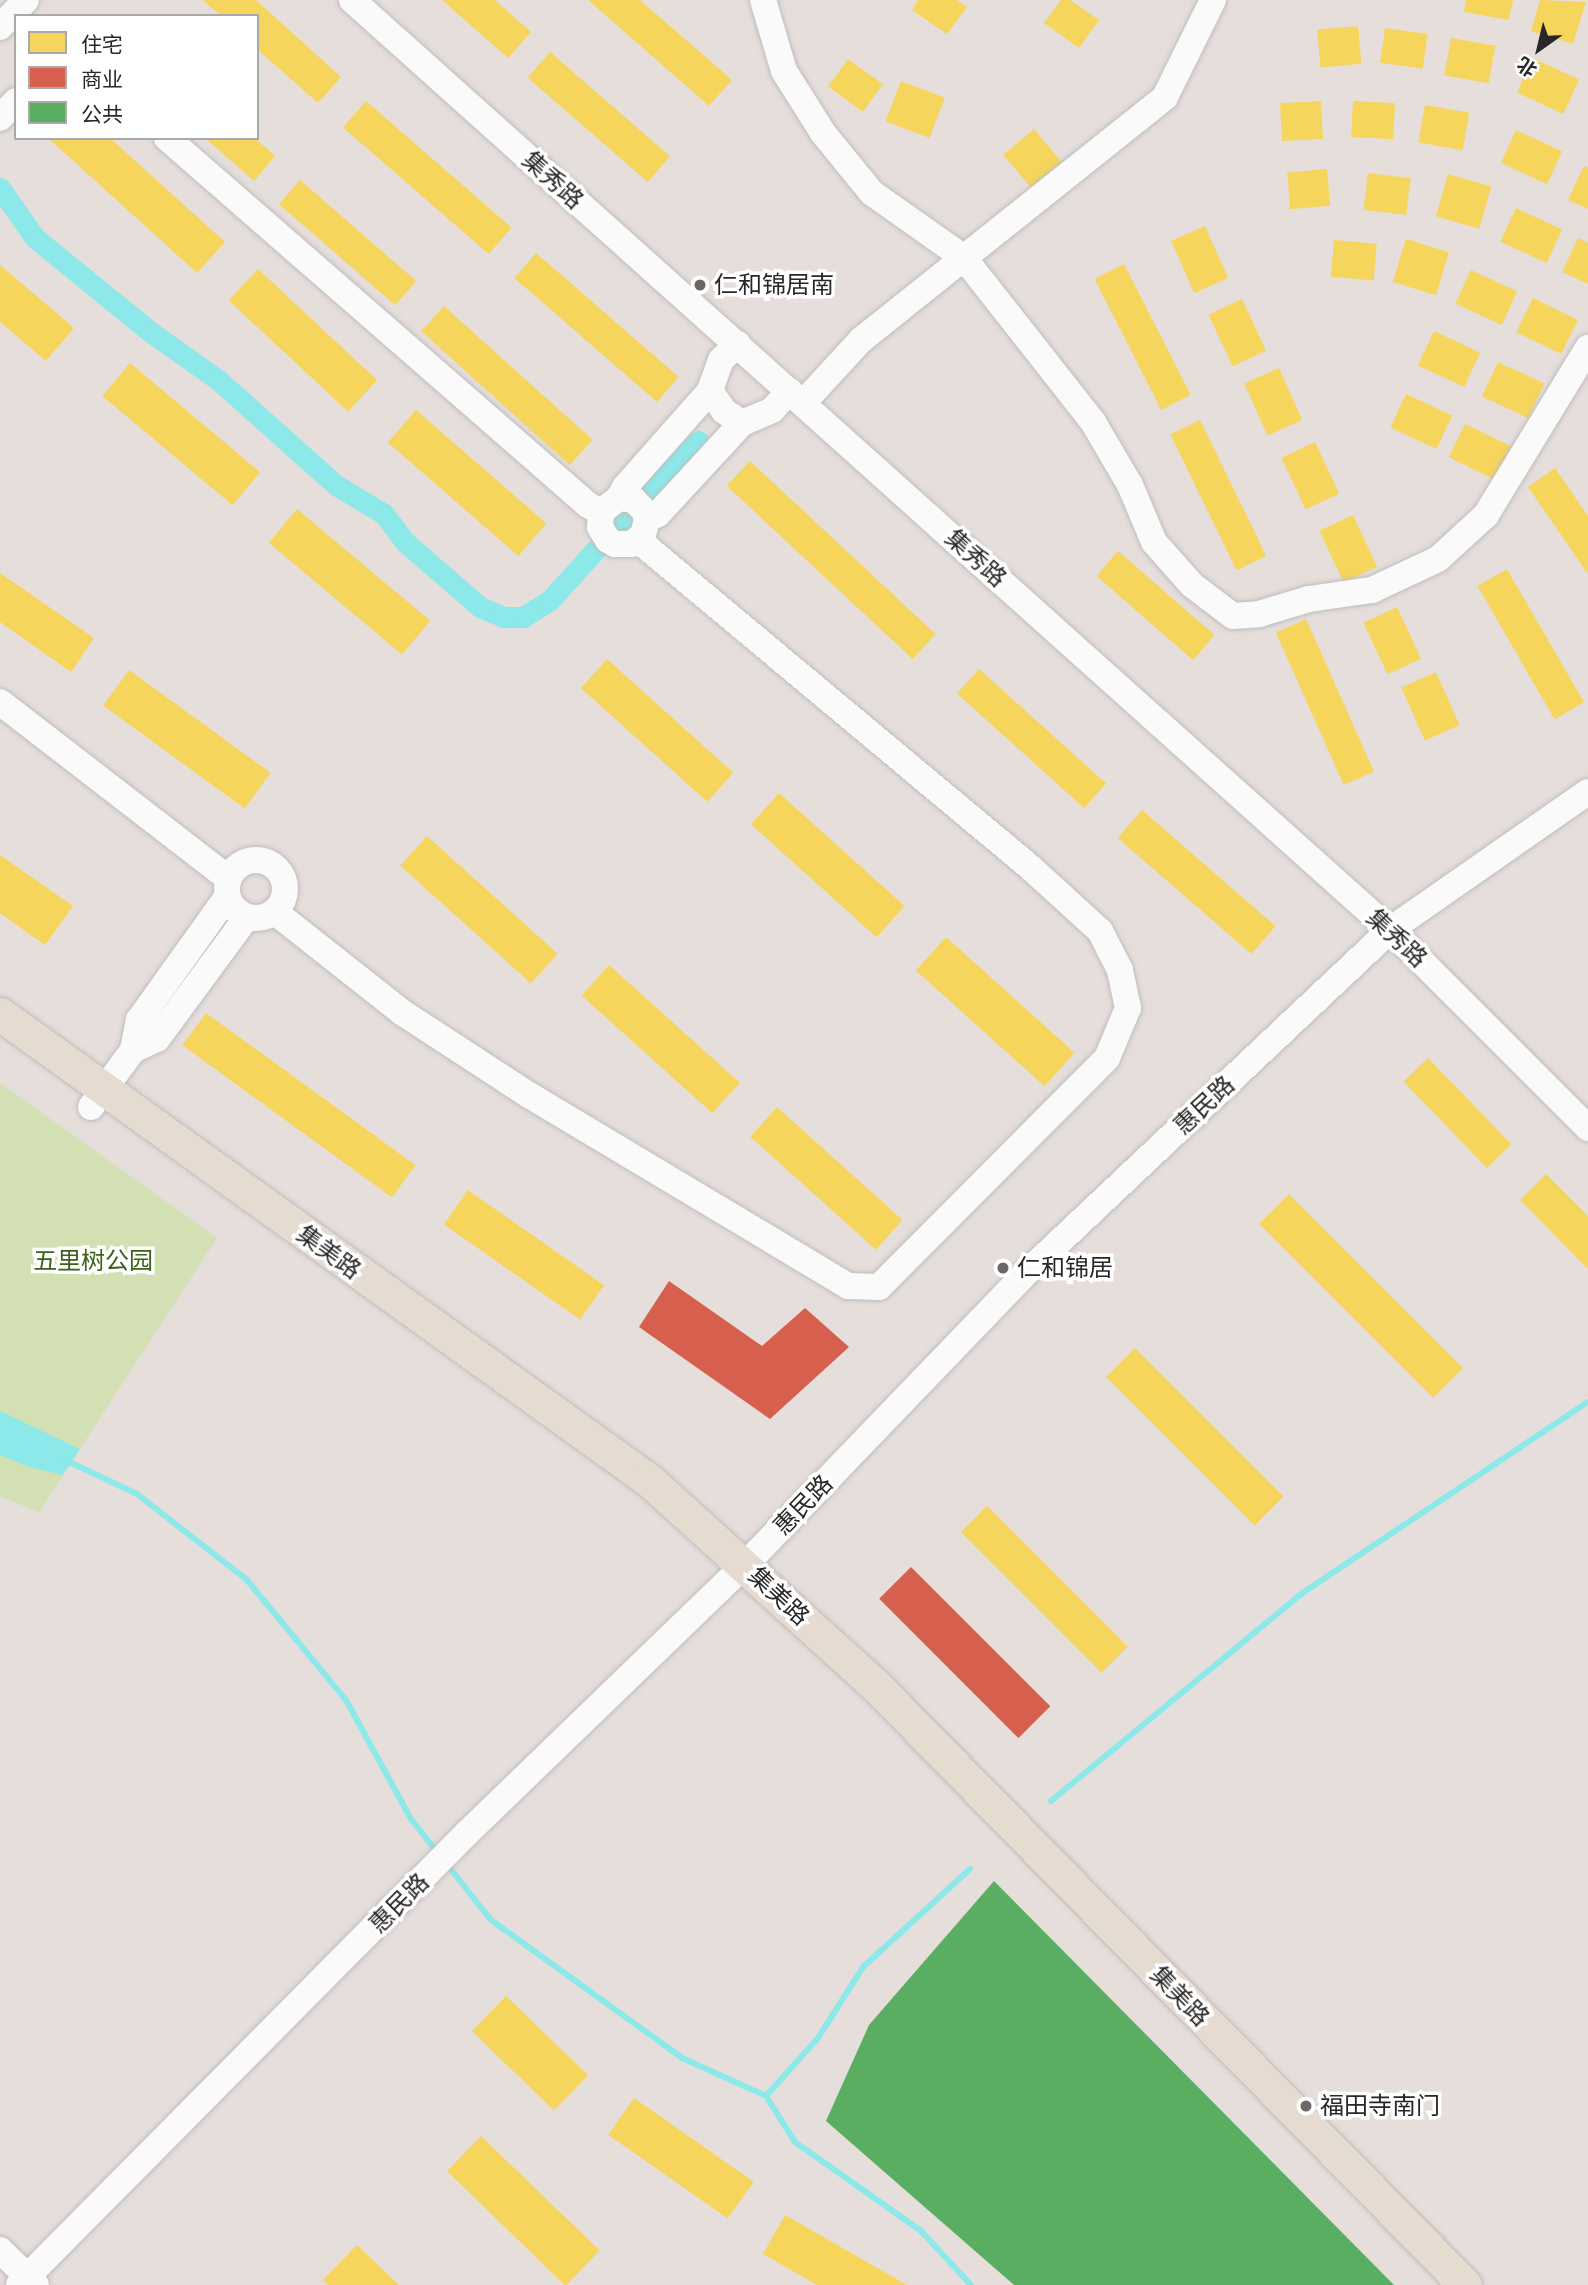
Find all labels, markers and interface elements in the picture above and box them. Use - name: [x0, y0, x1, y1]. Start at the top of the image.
- legend: [14, 14, 259, 140]
- north arrow: [1504, 14, 1574, 84]
- text: 住宅: [81, 32, 123, 57]
- text: 北: [1513, 52, 1541, 82]
- text: 商业: [81, 67, 123, 92]
- text: 公共: [81, 102, 123, 127]
- street label: 集秀路: [517, 145, 589, 215]
- place label: 仁和锦居南: [714, 271, 834, 299]
- marker: 仁和锦居南: [692, 277, 708, 293]
- street label: 集秀路: [940, 523, 1012, 593]
- street label: 集秀路: [1361, 903, 1433, 973]
- street label: 惠民路: [1168, 1070, 1240, 1140]
- street label: 集美路: [291, 1219, 367, 1285]
- park label: 五里树公园: [33, 1247, 153, 1275]
- place label: 仁和锦居: [1017, 1254, 1113, 1282]
- marker: 仁和锦居: [995, 1260, 1011, 1276]
- street label: 惠民路: [768, 1469, 838, 1541]
- street label: 集美路: [743, 1561, 815, 1631]
- street label: 惠民路: [363, 1867, 435, 1939]
- street label: 集美路: [1145, 1960, 1215, 2032]
- place label: 福田寺南门: [1320, 2092, 1440, 2120]
- marker: 福田寺南门: [1298, 2098, 1314, 2114]

